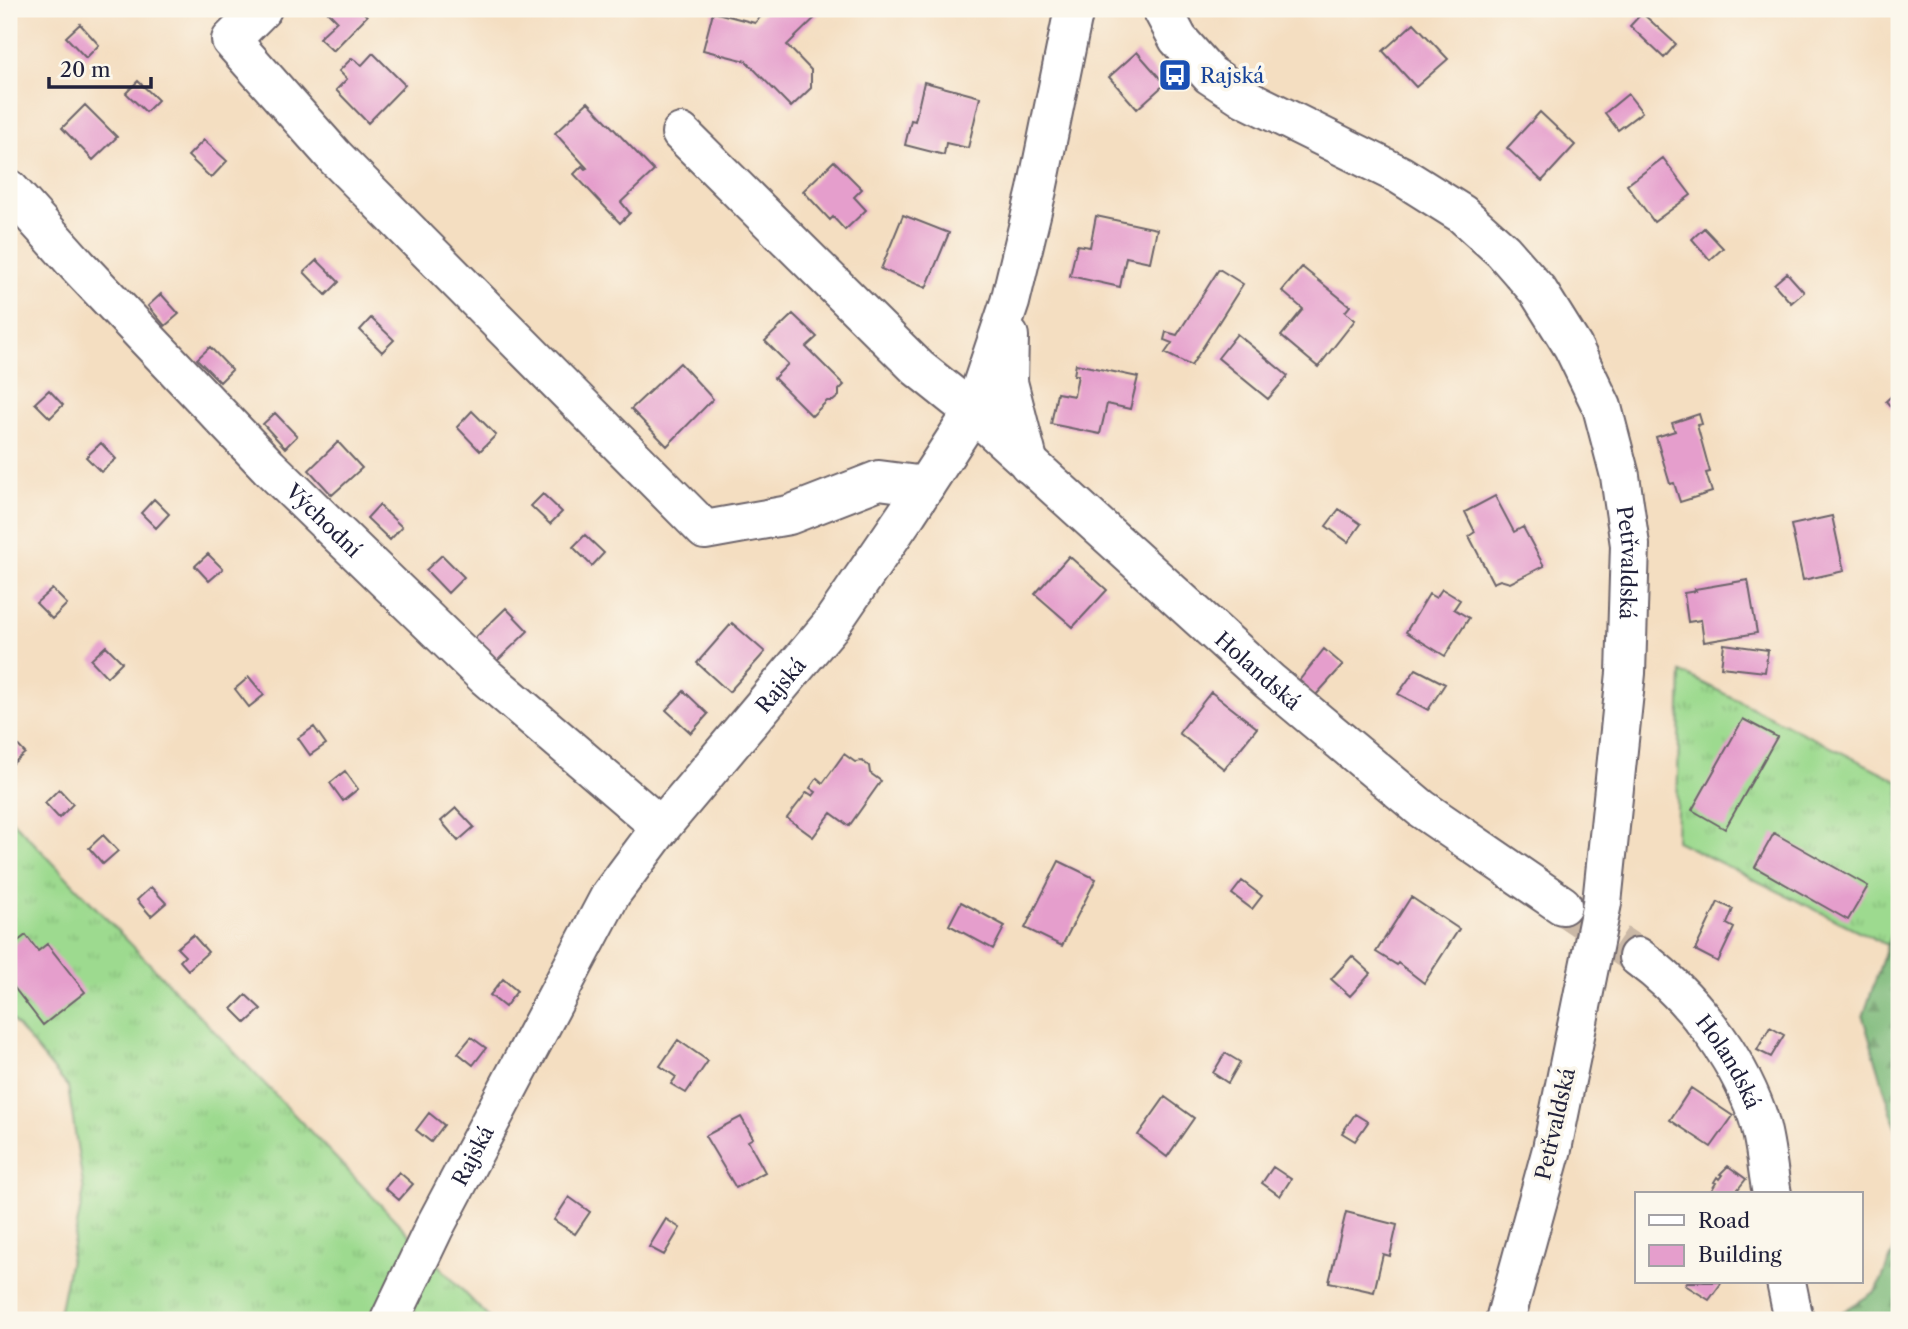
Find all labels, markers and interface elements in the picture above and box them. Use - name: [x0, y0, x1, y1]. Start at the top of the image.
- scale bar: [49, 46, 150, 90]
- bus stop icon: Rajská: [1156, 56, 1194, 94]
- text: 20 m: [60, 57, 111, 82]
- place label: Rajská: [1200, 63, 1265, 88]
- street label: Východní: [280, 478, 367, 562]
- street label: Petřvaldská: [1612, 504, 1643, 621]
- street label: Holandská: [1210, 626, 1307, 715]
- street label: Rajská: [750, 652, 811, 718]
- street label: Holandská: [1691, 1009, 1767, 1113]
- street label: Petřvaldská: [1530, 1065, 1580, 1182]
- street label: Rajská: [446, 1120, 499, 1190]
- legend: [1635, 1192, 1862, 1284]
- text: Road: [1698, 1208, 1750, 1233]
- text: Building: [1698, 1242, 1783, 1267]

